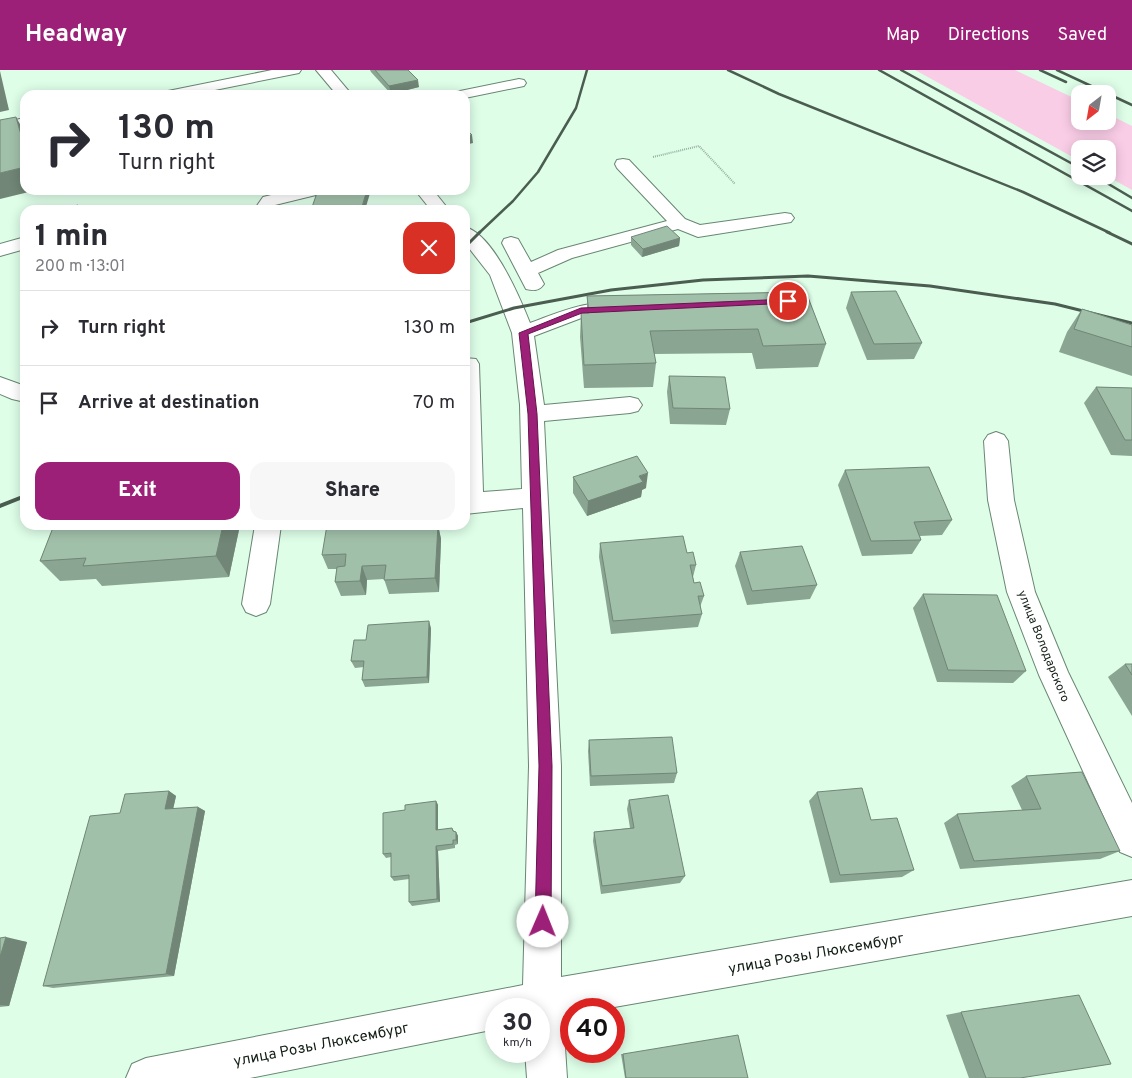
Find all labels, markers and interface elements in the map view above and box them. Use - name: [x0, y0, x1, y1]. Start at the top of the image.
- text: Headway: [25, 20, 127, 50]
- text: Map: [886, 24, 920, 47]
- text: Directions: [948, 24, 1030, 47]
- text: Saved: [1058, 24, 1107, 47]
- north arrow: [1071, 85, 1116, 130]
- map controls: [1071, 85, 1116, 185]
- text: 130 m: [118, 107, 215, 151]
- icon: right: [35, 110, 100, 175]
- button: layers: [1071, 140, 1116, 185]
- text: Turn right: [118, 150, 215, 177]
- text: 1 min: [35, 219, 108, 256]
- button: close: [403, 222, 455, 274]
- text: 200 m · 13:01: [35, 257, 125, 277]
- pin: [767, 280, 809, 322]
- icon: arrive: [774, 287, 802, 315]
- icon: right: [35, 314, 63, 342]
- text: Turn right: [78, 316, 166, 340]
- text: 130 m: [404, 316, 455, 340]
- icon: arrive: [35, 389, 63, 417]
- text: Arrive at destination: [78, 391, 259, 415]
- text: 70 m: [413, 391, 455, 415]
- button: Exit: [35, 462, 240, 520]
- button: Share: [250, 462, 455, 520]
- street label: улица Володарского: [1013, 588, 1073, 705]
- position arrow: [516, 895, 568, 947]
- street label: улица Розы Люксембург: [727, 930, 906, 979]
- speed limit sign: 40: [560, 998, 625, 1063]
- text: 30: [502, 1008, 533, 1040]
- street label: улица Розы Люксембург: [232, 1019, 410, 1072]
- text: km/h: [503, 1035, 532, 1051]

